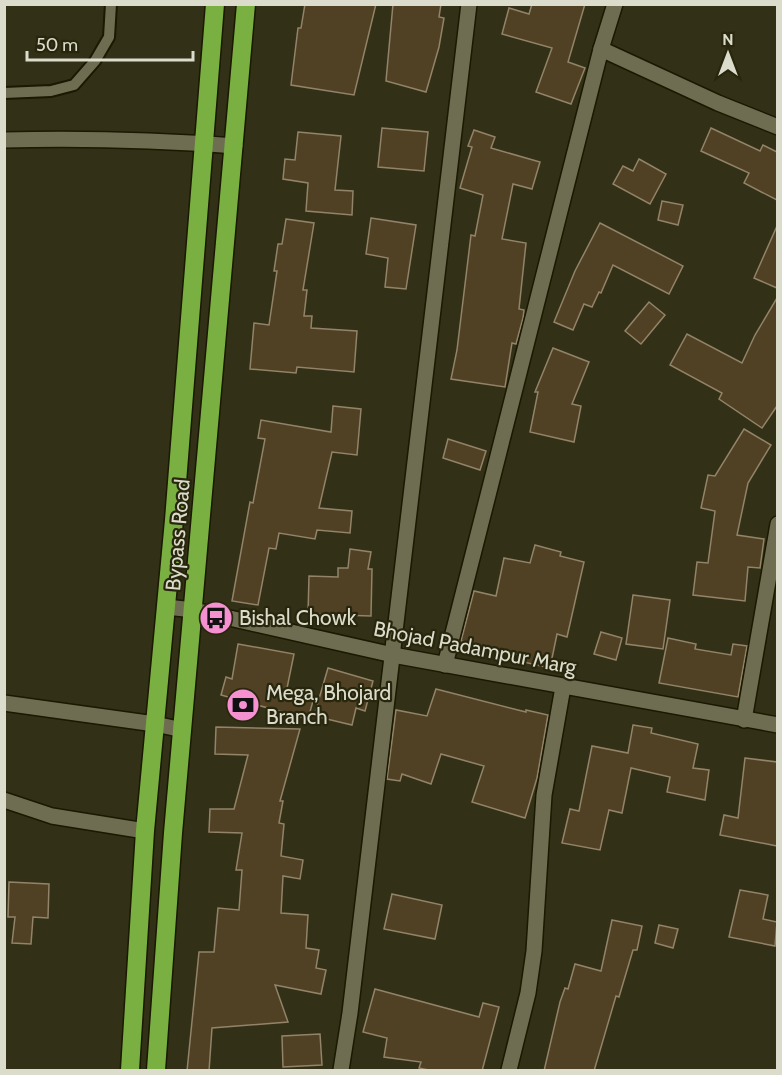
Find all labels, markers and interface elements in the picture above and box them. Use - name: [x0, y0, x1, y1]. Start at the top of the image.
- scale bar: [27, 24, 194, 62]
- north arrow: [698, 24, 758, 84]
- text: N: [722, 30, 734, 49]
- text: 50 m: [36, 34, 78, 56]
- street label: Bypass Road: [160, 478, 195, 592]
- bus stop icon: Bishal Chowk: [198, 600, 234, 636]
- place label: Bishal Chowk: [239, 605, 357, 630]
- street label: Bhojad Padampur Marg: [371, 616, 579, 681]
- place label: Mega, Bhojard Branch: [266, 680, 391, 729]
- bank icon: Mega, Bhojard Branch: [225, 687, 261, 723]

